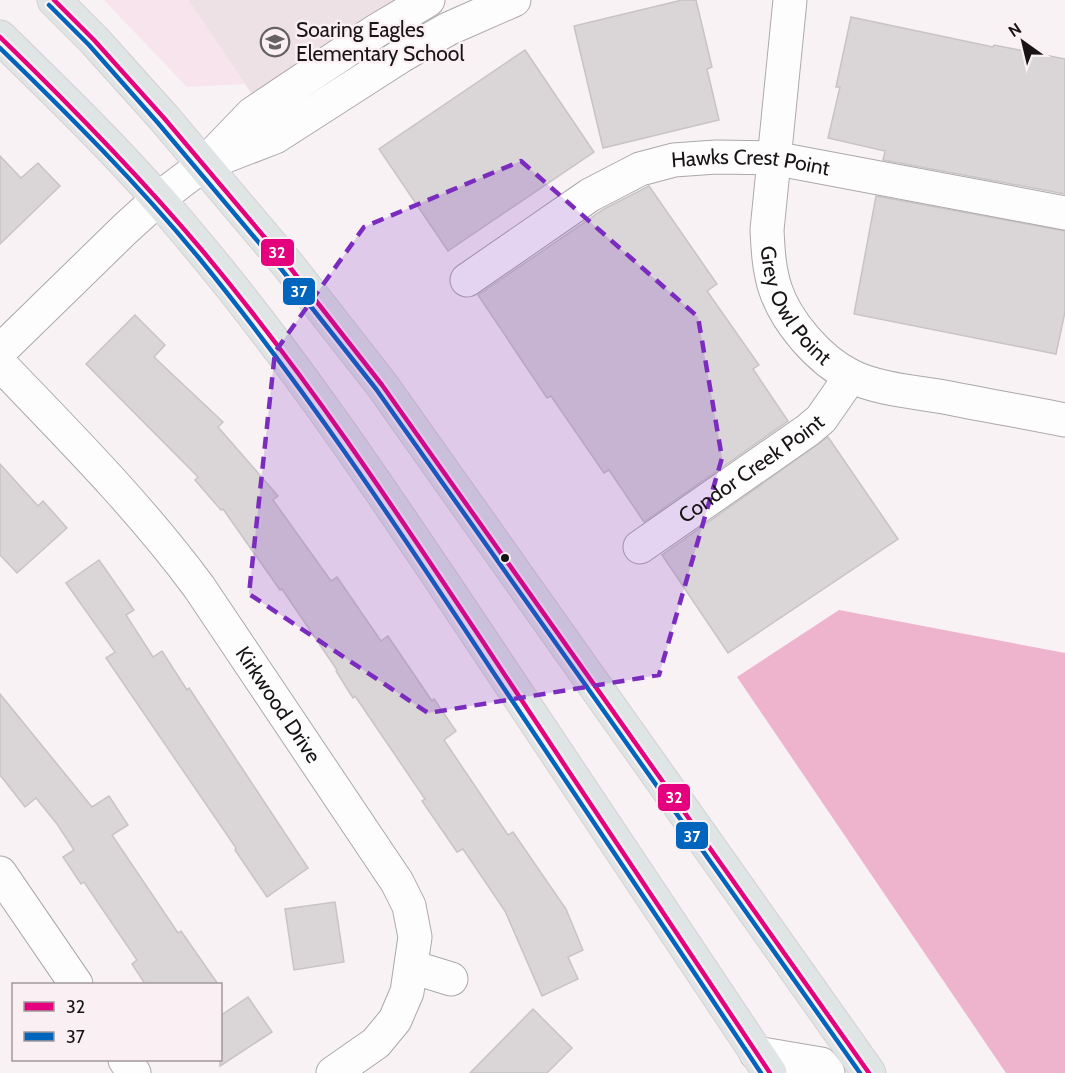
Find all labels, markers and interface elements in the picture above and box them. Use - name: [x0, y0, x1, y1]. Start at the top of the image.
- north arrow: [993, 12, 1053, 72]
- place label: Soaring Eagles Elementary School: [296, 17, 464, 66]
- text: N: [1005, 19, 1025, 41]
- school or university icon: Soaring Eagles Elementary School: [259, 26, 291, 58]
- street label: Hawks Crest Point: [670, 144, 832, 180]
- line badge: 32: [260, 238, 295, 267]
- text: 32: [268, 243, 286, 262]
- street label: Grey Owl Point: [756, 245, 836, 370]
- line badge: 37: [282, 277, 316, 306]
- text: 37: [291, 282, 308, 301]
- street label: Condor Creek Point: [674, 409, 829, 528]
- unlabelled marker: [499, 552, 511, 564]
- street label: Kirkwood Drive: [231, 642, 327, 768]
- line badge: 32: [657, 783, 691, 812]
- text: 32: [665, 788, 683, 807]
- line badge: 37: [675, 821, 709, 850]
- text: 37: [684, 827, 701, 846]
- legend: [12, 983, 222, 1061]
- text: 32: [66, 996, 85, 1018]
- text: 37: [66, 1026, 85, 1048]

